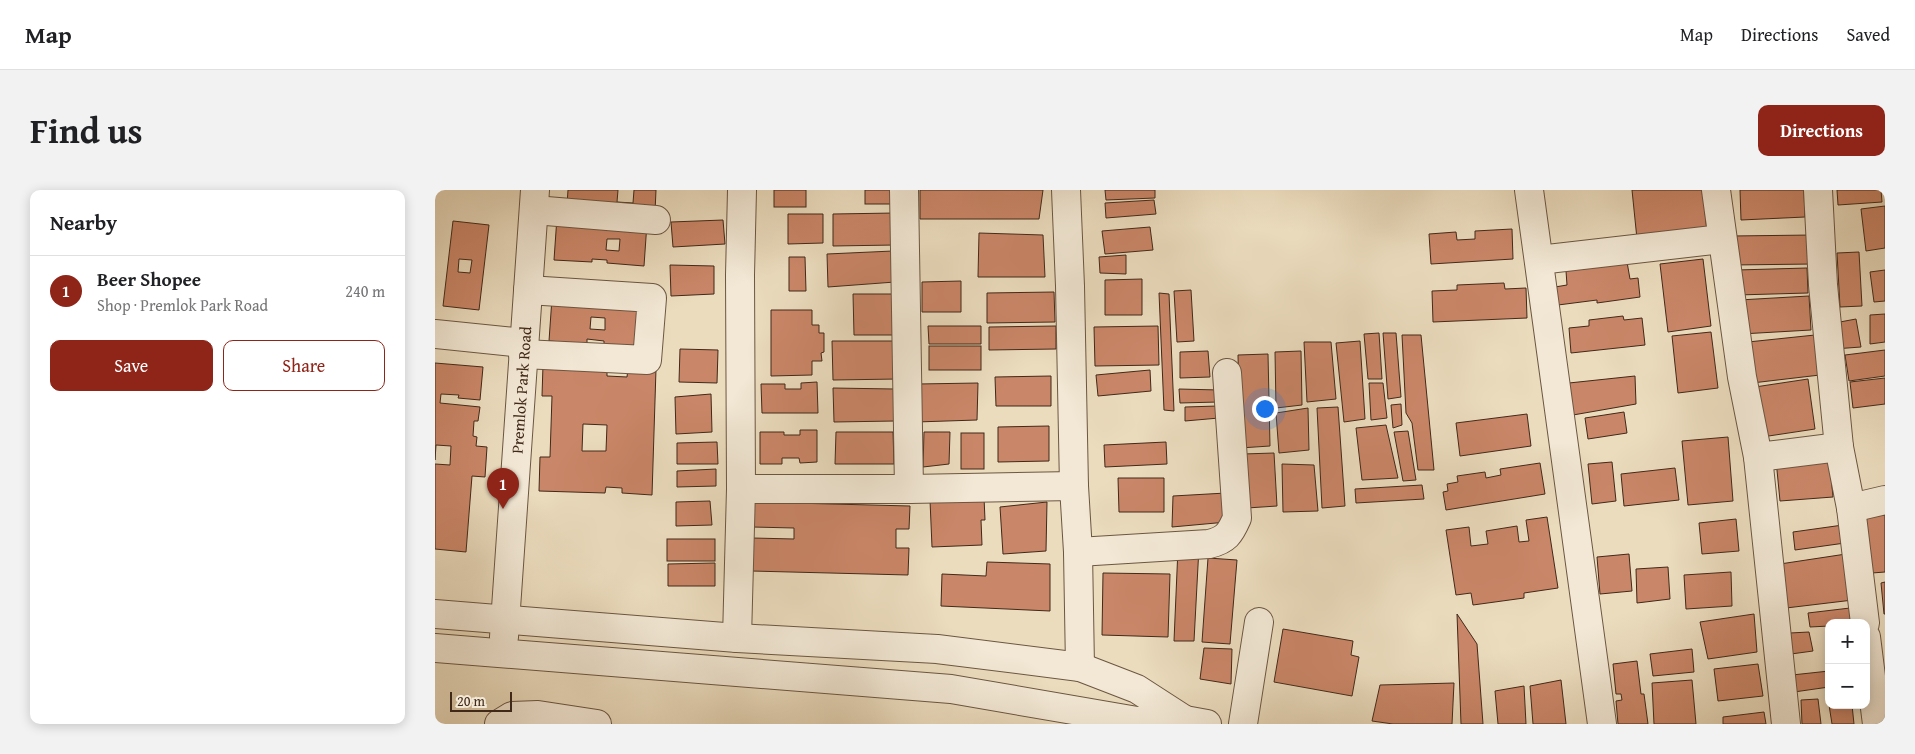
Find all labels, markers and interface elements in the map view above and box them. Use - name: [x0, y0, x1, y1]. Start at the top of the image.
- text: Map: [25, 17, 72, 52]
- text: Map: [1680, 21, 1713, 48]
- text: Directions: [1741, 21, 1818, 48]
- text: Saved: [1846, 21, 1890, 48]
- text: Find us: [30, 105, 143, 156]
- button: Directions: [1758, 105, 1885, 156]
- text: Nearby: [50, 207, 117, 238]
- text: Beer Shopee: [97, 265, 201, 293]
- text: 1: [62, 279, 70, 303]
- text: 240 m: [345, 279, 385, 303]
- text: Shop · Premlok Park Road: [97, 293, 268, 317]
- street label: Premlok Park Road: [505, 325, 537, 455]
- button: Save: [50, 340, 213, 391]
- button: Share: [223, 340, 385, 391]
- your location: [1252, 396, 1278, 422]
- pin: 1: [487, 468, 519, 509]
- map controls: [1825, 619, 1870, 709]
- button: +: [1825, 619, 1870, 664]
- button: −: [1825, 664, 1870, 709]
- scale bar: [450, 689, 513, 712]
- text: 20 m: [457, 691, 485, 711]

